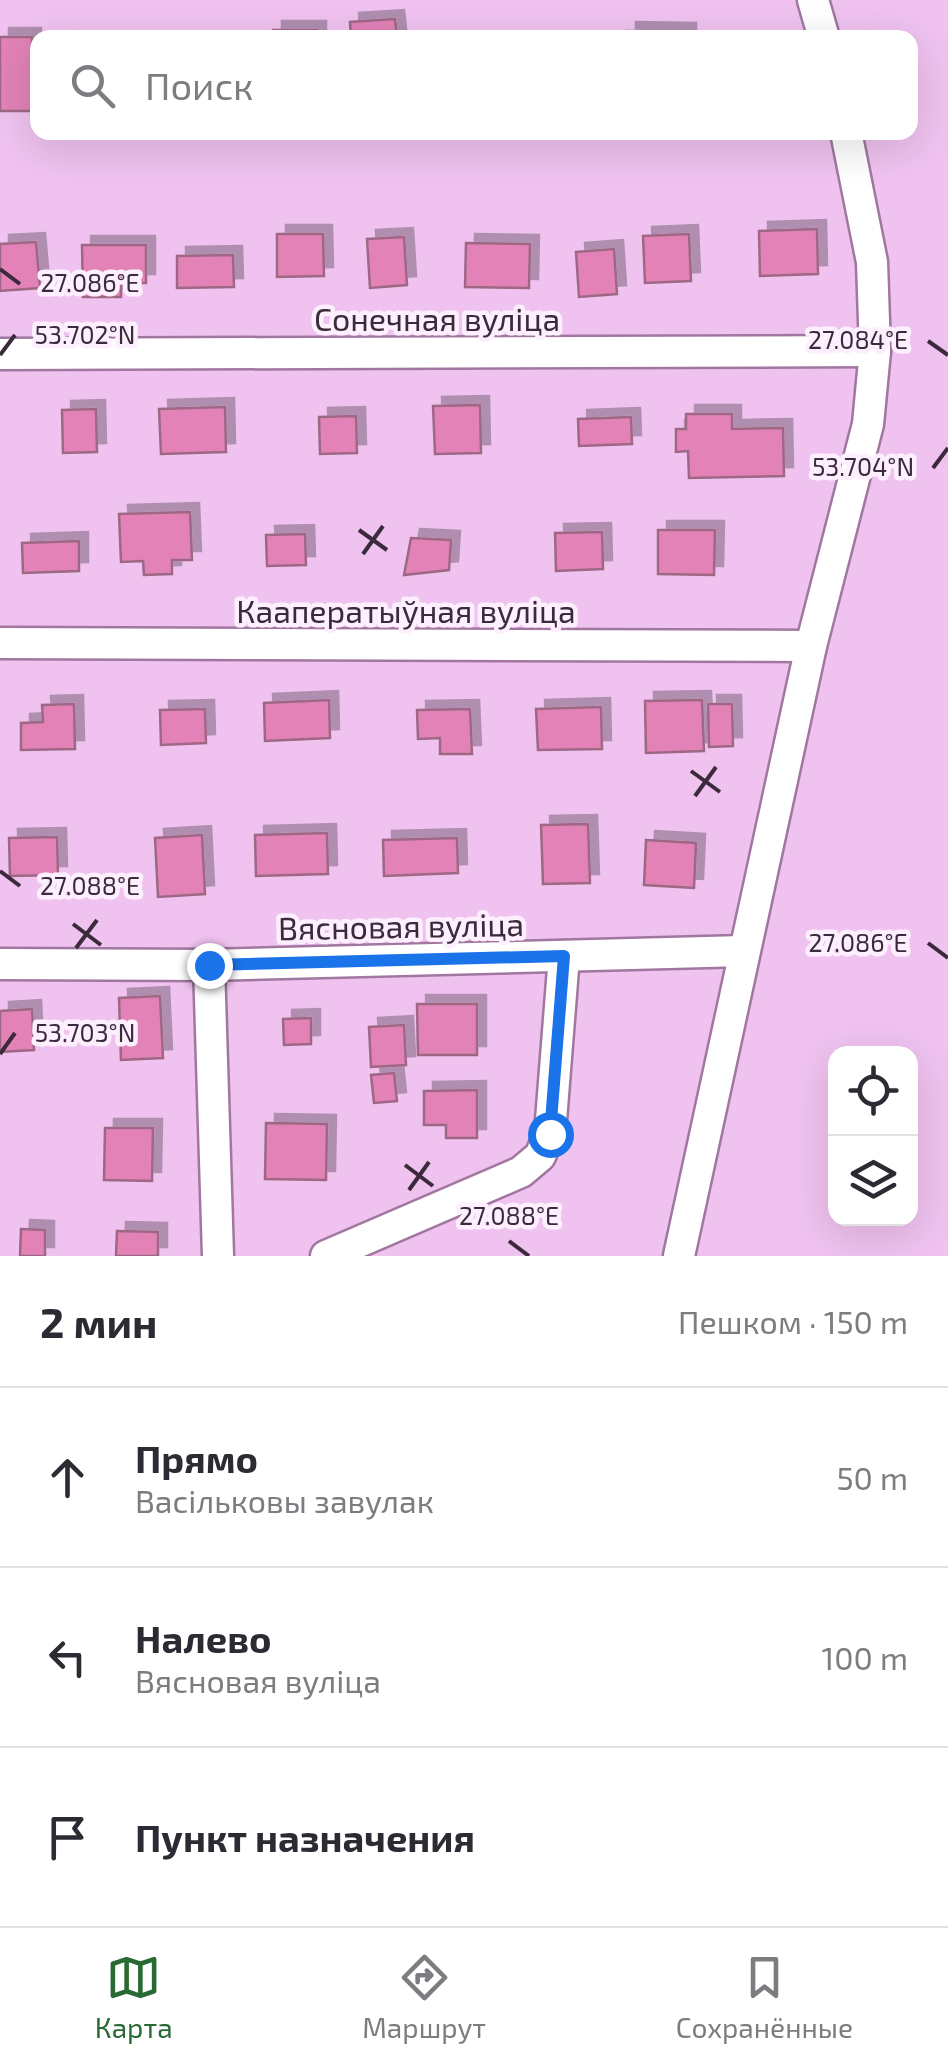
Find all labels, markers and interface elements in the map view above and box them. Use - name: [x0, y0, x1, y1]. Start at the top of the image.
- search box: [30, 30, 918, 140]
- icon: search: [65, 58, 120, 113]
- text: Поиск: [145, 62, 254, 108]
- text: 27.086°E: [40, 267, 140, 297]
- street label: Сонечная вуліца: [314, 299, 560, 338]
- text: 53.702°N: [35, 319, 135, 349]
- text: 27.084°E: [808, 324, 908, 354]
- text: 53.704°N: [812, 451, 914, 481]
- street label: Кааператыўная вуліца: [236, 591, 576, 630]
- text: 27.088°E: [40, 870, 140, 900]
- street label: Вясновая вуліца: [278, 904, 524, 947]
- text: 27.086°E: [808, 927, 908, 957]
- route end: [187, 943, 233, 989]
- text: 53.703°N: [35, 1017, 135, 1047]
- map controls: [828, 1046, 918, 1226]
- button: locate: [828, 1046, 918, 1136]
- route start: [528, 1112, 574, 1158]
- button: layers: [828, 1136, 918, 1226]
- text: 27.088°E: [459, 1200, 559, 1230]
- text: 2 мин: [40, 1296, 157, 1346]
- text: Пешком · 150 m: [678, 1302, 908, 1340]
- text: Прямо: [135, 1435, 258, 1481]
- icon: ahead: [40, 1450, 95, 1505]
- text: 50 m: [836, 1458, 908, 1496]
- text: Васільковы завулак: [135, 1481, 434, 1519]
- text: Налево: [135, 1615, 271, 1661]
- icon: left: [40, 1630, 95, 1685]
- text: 100 m: [822, 1638, 908, 1676]
- text: Вясновая вуліца: [135, 1661, 381, 1699]
- icon: arrive: [40, 1810, 95, 1865]
- text: Пункт назначения: [135, 1814, 475, 1860]
- tab: Карта: [95, 1950, 173, 2044]
- tab: Маршрут: [362, 1950, 486, 2044]
- tab: Сохранённые: [676, 1950, 853, 2044]

